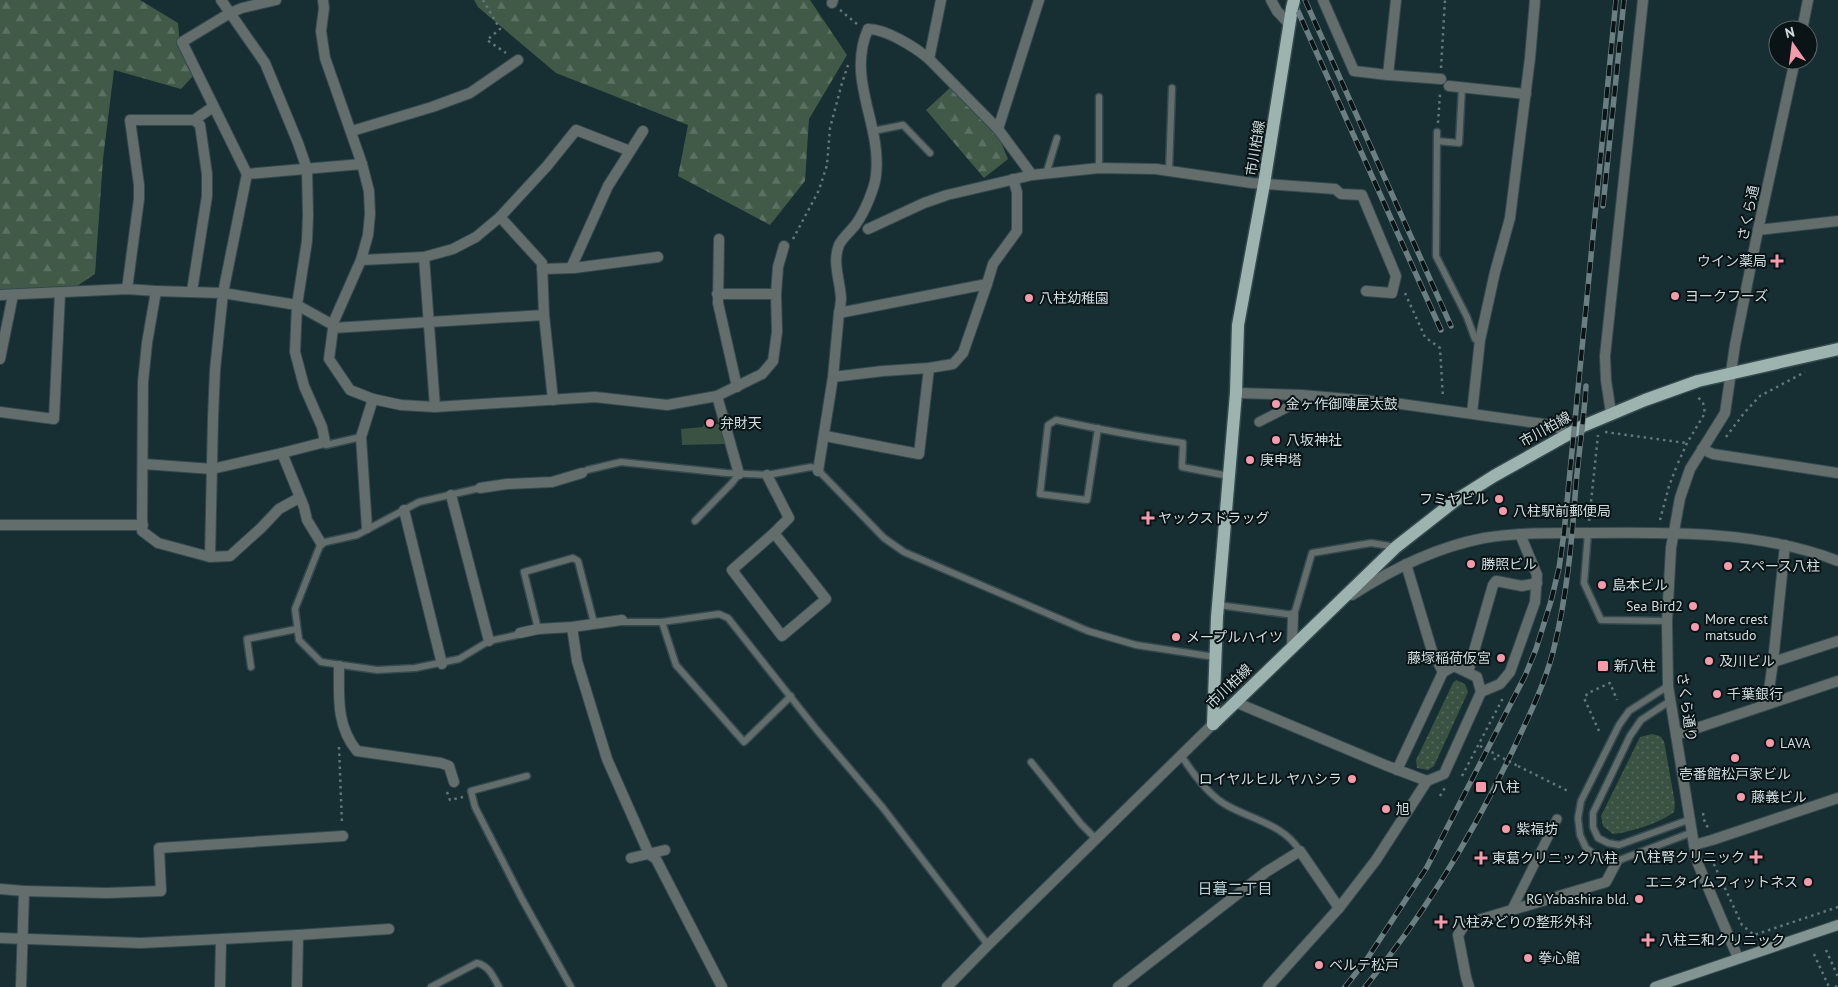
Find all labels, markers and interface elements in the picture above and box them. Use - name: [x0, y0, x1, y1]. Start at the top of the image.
- north arrow: [1768, 20, 1818, 70]
- text: N: [1783, 23, 1796, 42]
- street label: 市川柏線: [1242, 119, 1268, 177]
- street label: さくら通: [1733, 184, 1763, 242]
- place label: ウイン薬局: [1697, 252, 1767, 270]
- marker: ウイン薬局: [1771, 255, 1783, 267]
- place label: ヨークフーズ: [1685, 287, 1768, 305]
- place label: 八柱幼稚園: [1039, 289, 1109, 307]
- marker: ヨークフーズ: [1669, 290, 1681, 302]
- marker: 八柱幼稚園: [1023, 292, 1035, 304]
- place label: 金ヶ作御陣屋太鼓: [1286, 395, 1398, 413]
- marker: 金ヶ作御陣屋太鼓: [1270, 398, 1282, 410]
- street label: 市川柏線: [1516, 408, 1574, 450]
- place label: 弁財天: [720, 414, 762, 432]
- marker: 弁財天: [704, 417, 716, 429]
- place label: 八坂神社: [1286, 431, 1342, 449]
- marker: 八坂神社: [1270, 434, 1282, 446]
- place label: 庚申塔: [1260, 451, 1302, 469]
- marker: 庚申塔: [1244, 454, 1256, 466]
- place label: フミヤビル: [1419, 490, 1489, 508]
- marker: フミヤビル: [1493, 493, 1505, 505]
- place label: 八柱駅前郵便局: [1513, 502, 1611, 520]
- marker: 八柱駅前郵便局: [1497, 505, 1509, 517]
- place label: ヤックスドラッグ: [1158, 509, 1270, 527]
- marker: ヤックスドラッグ: [1142, 512, 1154, 524]
- place label: 勝照ビル: [1481, 555, 1537, 573]
- place label: スペース八柱: [1738, 557, 1820, 575]
- marker: 勝照ビル: [1465, 558, 1477, 570]
- marker: スペース八柱: [1722, 560, 1734, 572]
- place label: 島本ビル: [1612, 576, 1668, 594]
- marker: 島本ビル: [1596, 579, 1608, 591]
- place label: Sea Bird2: [1626, 597, 1683, 615]
- marker: Sea Bird2: [1687, 600, 1699, 612]
- place label: More crest matsudo: [1705, 610, 1768, 644]
- marker: More crest matsudo: [1689, 621, 1701, 633]
- place label: メープルハイツ: [1186, 628, 1283, 646]
- marker: メープルハイツ: [1170, 631, 1182, 643]
- place label: 藤塚稲荷仮宮: [1407, 649, 1491, 667]
- marker: 藤塚稲荷仮宮: [1495, 652, 1507, 664]
- place label: 及川ビル: [1719, 652, 1775, 670]
- marker: 及川ビル: [1703, 655, 1715, 667]
- place label: 新八柱: [1614, 657, 1656, 675]
- marker: 新八柱: [1596, 659, 1610, 673]
- street label: 市川柏線: [1203, 660, 1255, 712]
- street label: さくら通り: [1673, 671, 1701, 743]
- place label: 千葉銀行: [1727, 685, 1783, 703]
- marker: 千葉銀行: [1711, 688, 1723, 700]
- place label: LAVA: [1780, 734, 1811, 752]
- marker: LAVA: [1764, 737, 1776, 749]
- marker: 壱番館松戸家ビル: [1729, 752, 1741, 764]
- place label: 壱番館松戸家ビル: [1679, 765, 1791, 783]
- place label: ロイヤルヒル ヤハシラ: [1199, 770, 1342, 788]
- marker: ロイヤルヒル ヤハシラ: [1346, 773, 1358, 785]
- place label: 八柱: [1492, 778, 1520, 796]
- marker: 八柱: [1474, 780, 1488, 794]
- place label: 藤義ビル: [1751, 788, 1807, 806]
- marker: 藤義ビル: [1735, 791, 1747, 803]
- place label: 旭: [1396, 800, 1410, 818]
- marker: 旭: [1380, 803, 1392, 815]
- place label: 紫福坊: [1516, 820, 1558, 838]
- marker: 紫福坊: [1500, 823, 1512, 835]
- place label: 八柱腎クリニック: [1633, 848, 1745, 866]
- place label: 東葛クリニック八柱: [1492, 849, 1618, 867]
- marker: 八柱腎クリニック: [1749, 850, 1763, 864]
- marker: 東葛クリニック八柱: [1474, 851, 1488, 865]
- place label: エニタイムフィットネス: [1645, 873, 1798, 891]
- marker: エニタイムフィットネス: [1802, 876, 1814, 888]
- district label: 日暮二丁目: [1197, 879, 1273, 898]
- place label: RG Yabashira bld.: [1526, 890, 1629, 908]
- marker: RG Yabashira bld.: [1633, 893, 1645, 905]
- place label: 八柱みどりの整形外科: [1452, 913, 1592, 931]
- marker: 八柱みどりの整形外科: [1434, 915, 1448, 929]
- place label: 八柱三和クリニック: [1659, 931, 1785, 949]
- marker: 八柱三和クリニック: [1641, 933, 1655, 947]
- place label: 拳心館: [1538, 949, 1580, 967]
- marker: 拳心館: [1522, 952, 1534, 964]
- place label: ベルテ松戸: [1329, 956, 1399, 974]
- marker: ベルテ松戸: [1313, 959, 1325, 971]

